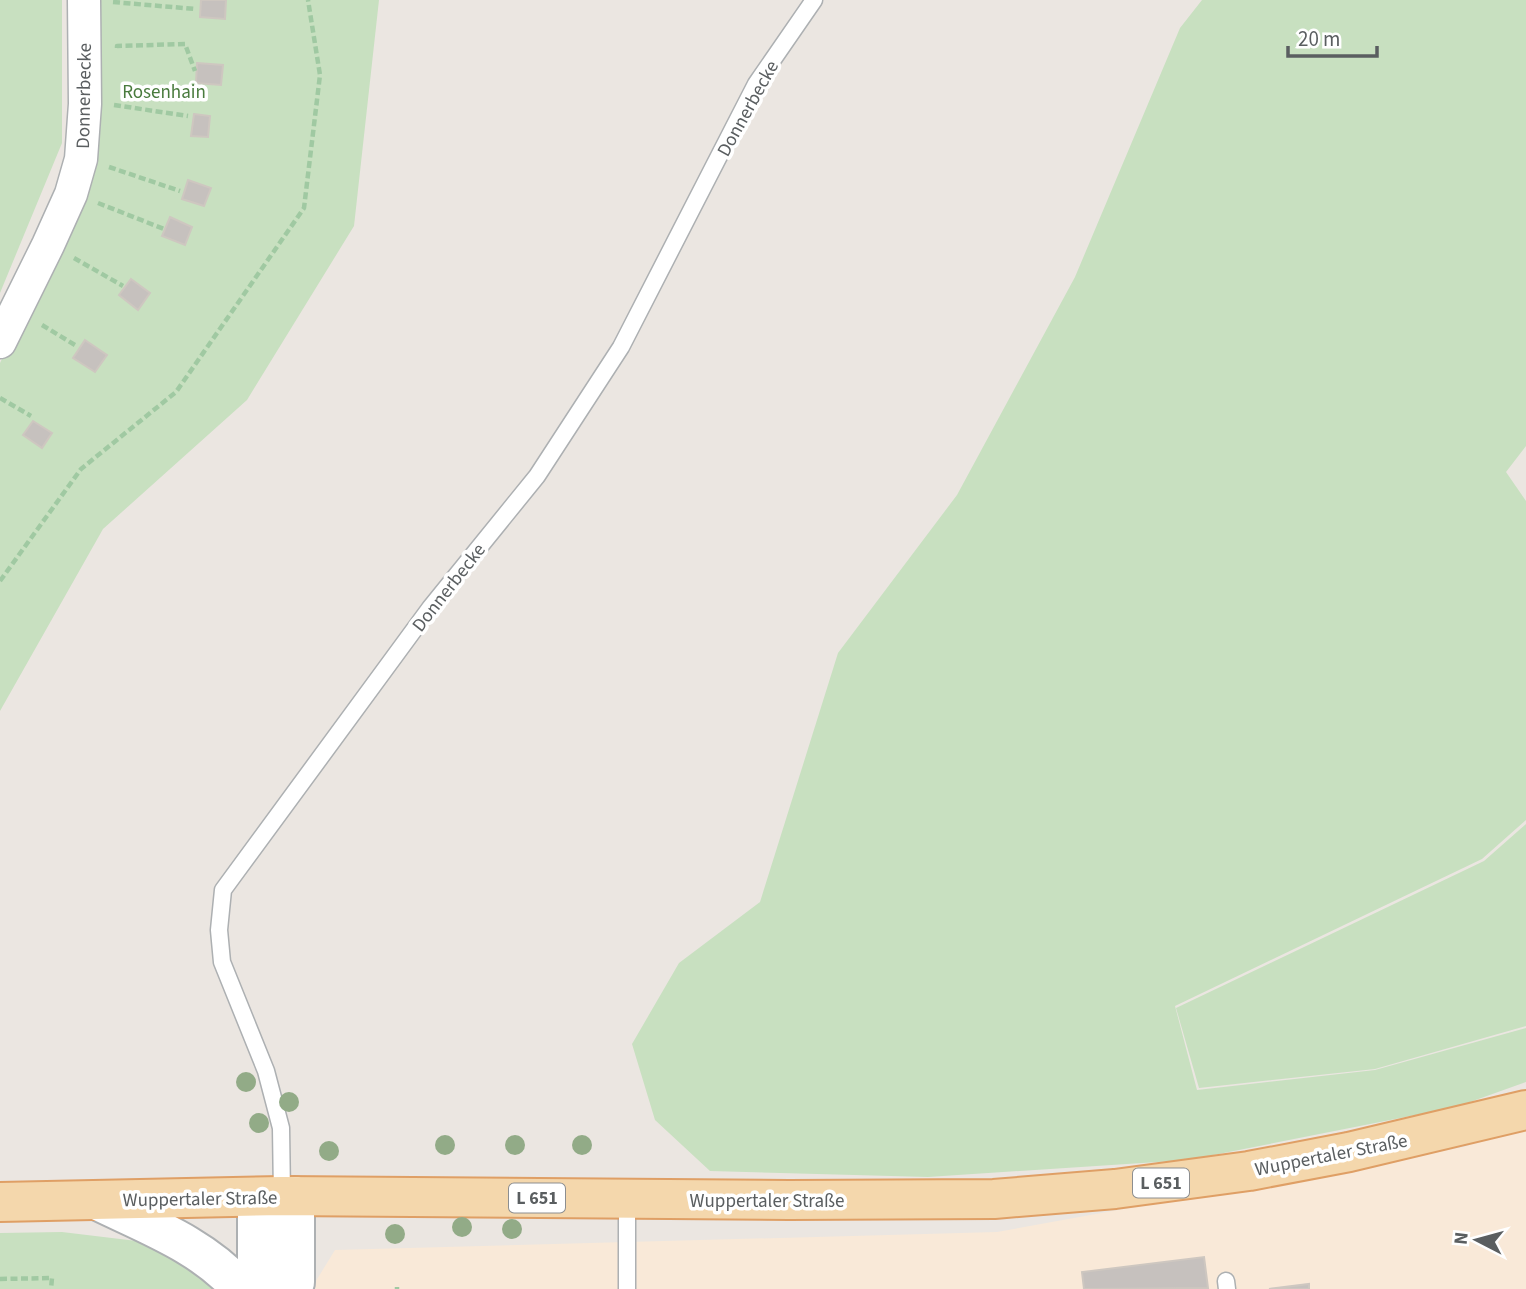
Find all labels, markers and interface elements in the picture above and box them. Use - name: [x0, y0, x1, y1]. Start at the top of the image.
- scale bar: [1288, 14, 1377, 58]
- text: 20 m: [1298, 24, 1340, 54]
- street label: Donnerbecke: [70, 43, 99, 149]
- street label: Donnerbecke: [711, 56, 786, 162]
- park label: Rosenhain: [122, 79, 206, 106]
- street label: Donnerbecke: [406, 538, 492, 638]
- street label: Wuppertaler Straße: [1253, 1127, 1410, 1183]
- road number: L 651: [1133, 1168, 1189, 1198]
- road number: L 651: [509, 1184, 565, 1212]
- street label: Wuppertaler Straße: [122, 1185, 278, 1214]
- street label: Wuppertaler Straße: [690, 1188, 844, 1215]
- north arrow: [1442, 1205, 1512, 1275]
- text: N: [1447, 1231, 1476, 1246]

